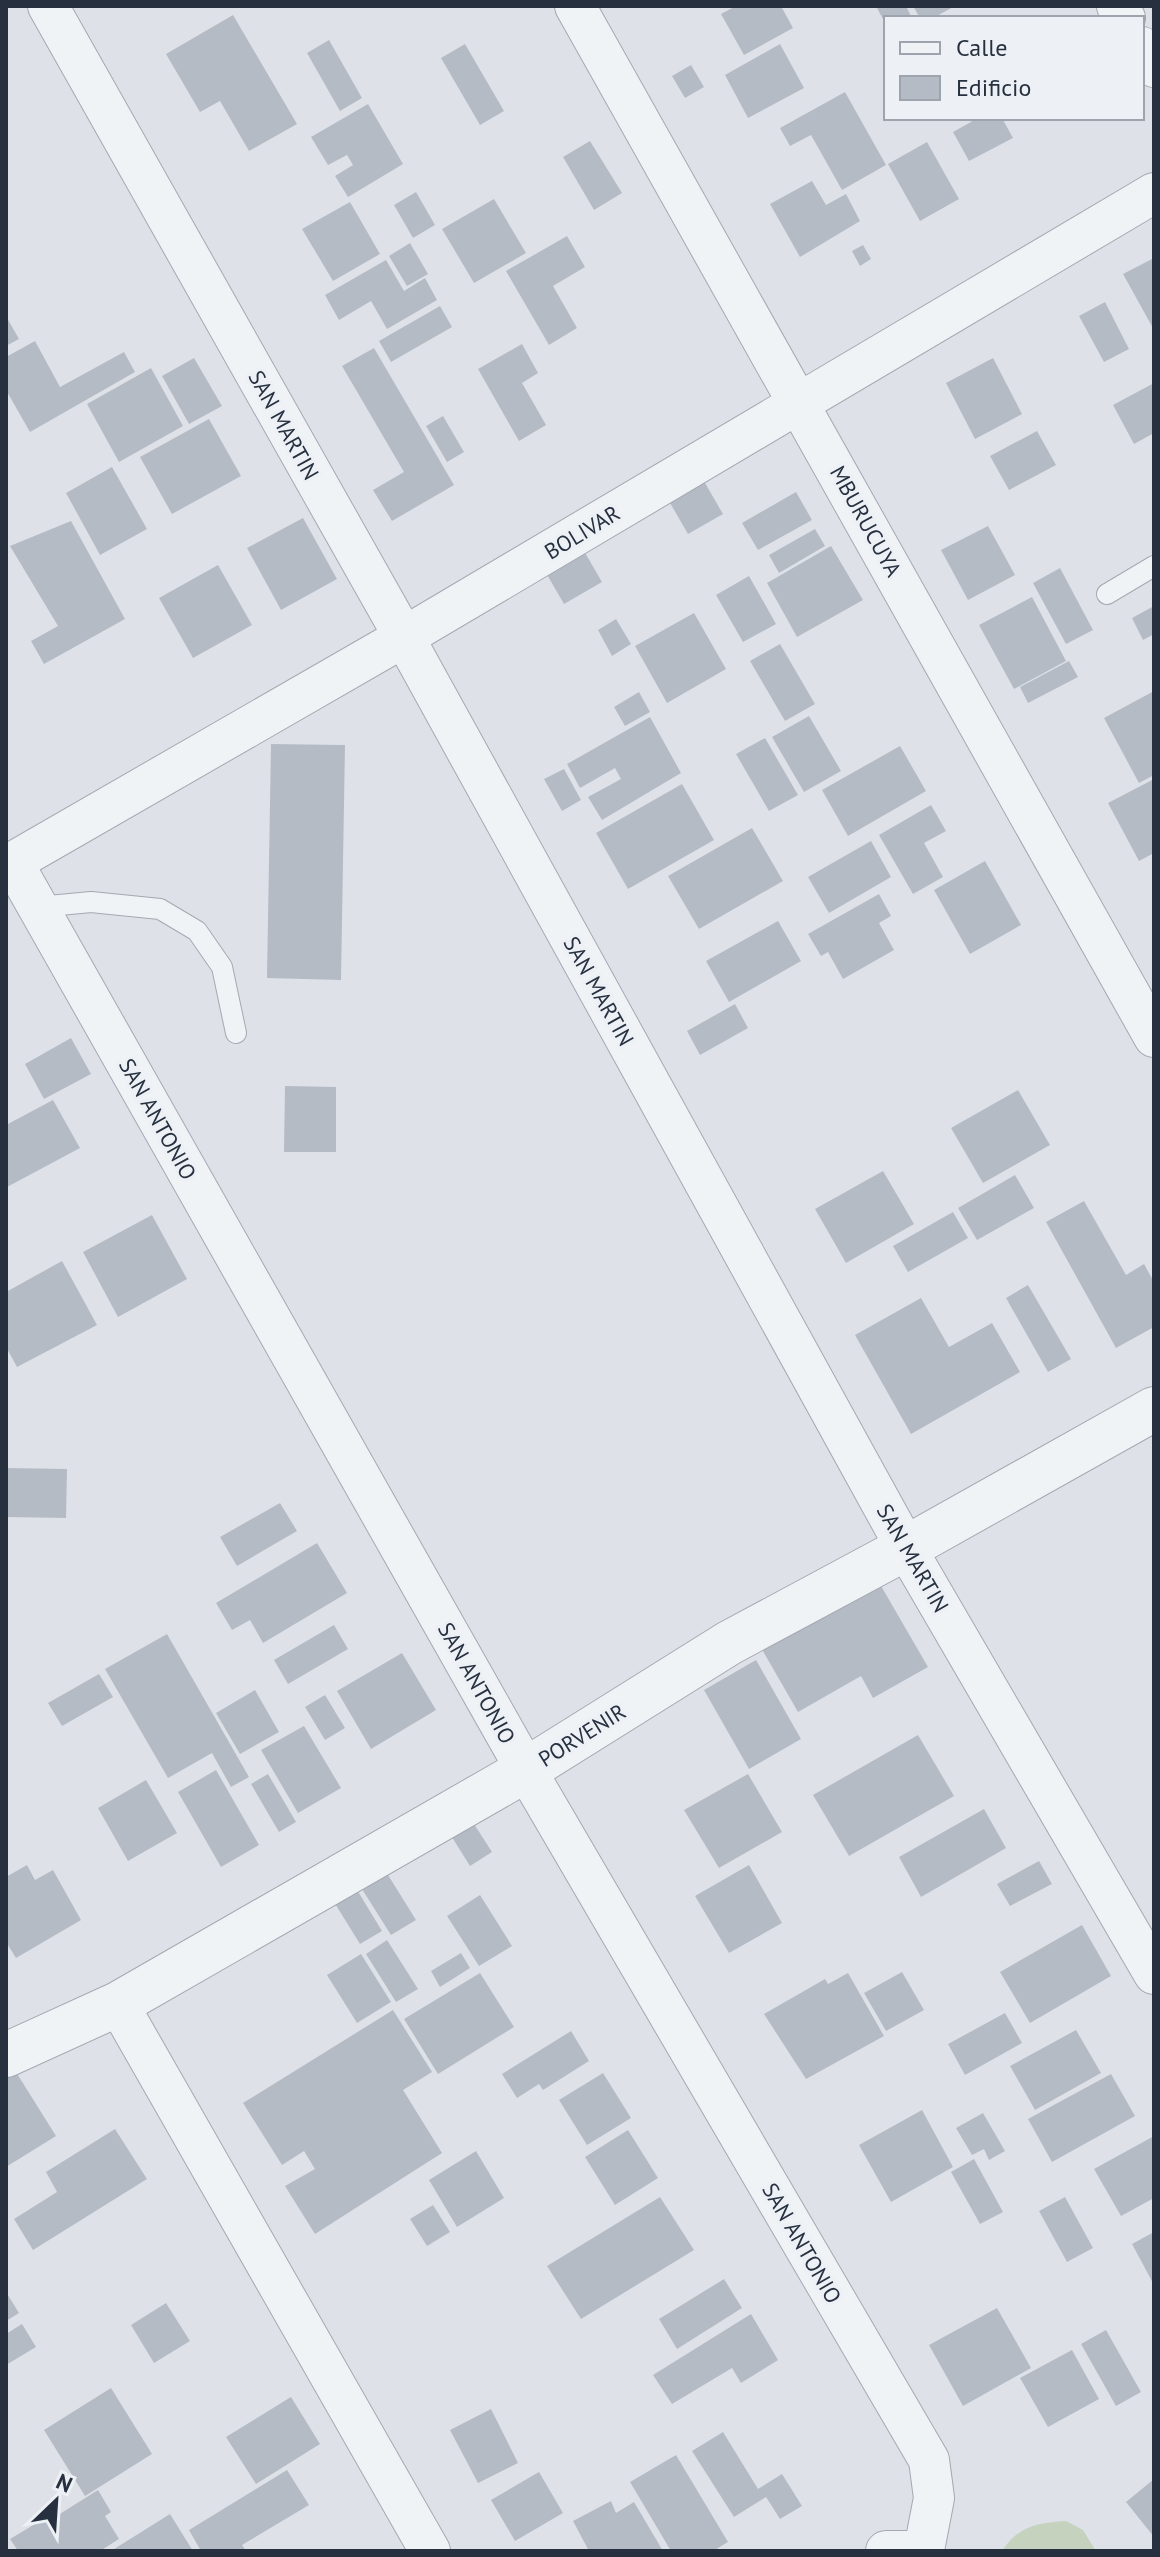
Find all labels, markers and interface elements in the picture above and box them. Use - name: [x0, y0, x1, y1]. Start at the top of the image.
- legend: [884, 16, 1144, 120]
- text: Calle: [956, 32, 1007, 63]
- text: Edificio: [956, 72, 1031, 103]
- street label: SAN MARTIN: [243, 365, 325, 485]
- street label: MBURUCUYA: [824, 461, 908, 582]
- street label: BOLIVAR: [539, 499, 625, 565]
- street label: SAN MARTIN: [558, 931, 640, 1051]
- street label: SAN ANTONIO: [113, 1053, 203, 1185]
- street label: SAN MARTIN: [871, 1499, 955, 1617]
- street label: SAN ANTONIO: [432, 1617, 522, 1749]
- street label: PORVENIR: [533, 1697, 631, 1773]
- street label: SAN ANTONIO: [756, 2178, 848, 2308]
- north arrow: [16, 2461, 96, 2541]
- text: N: [52, 2467, 77, 2499]

